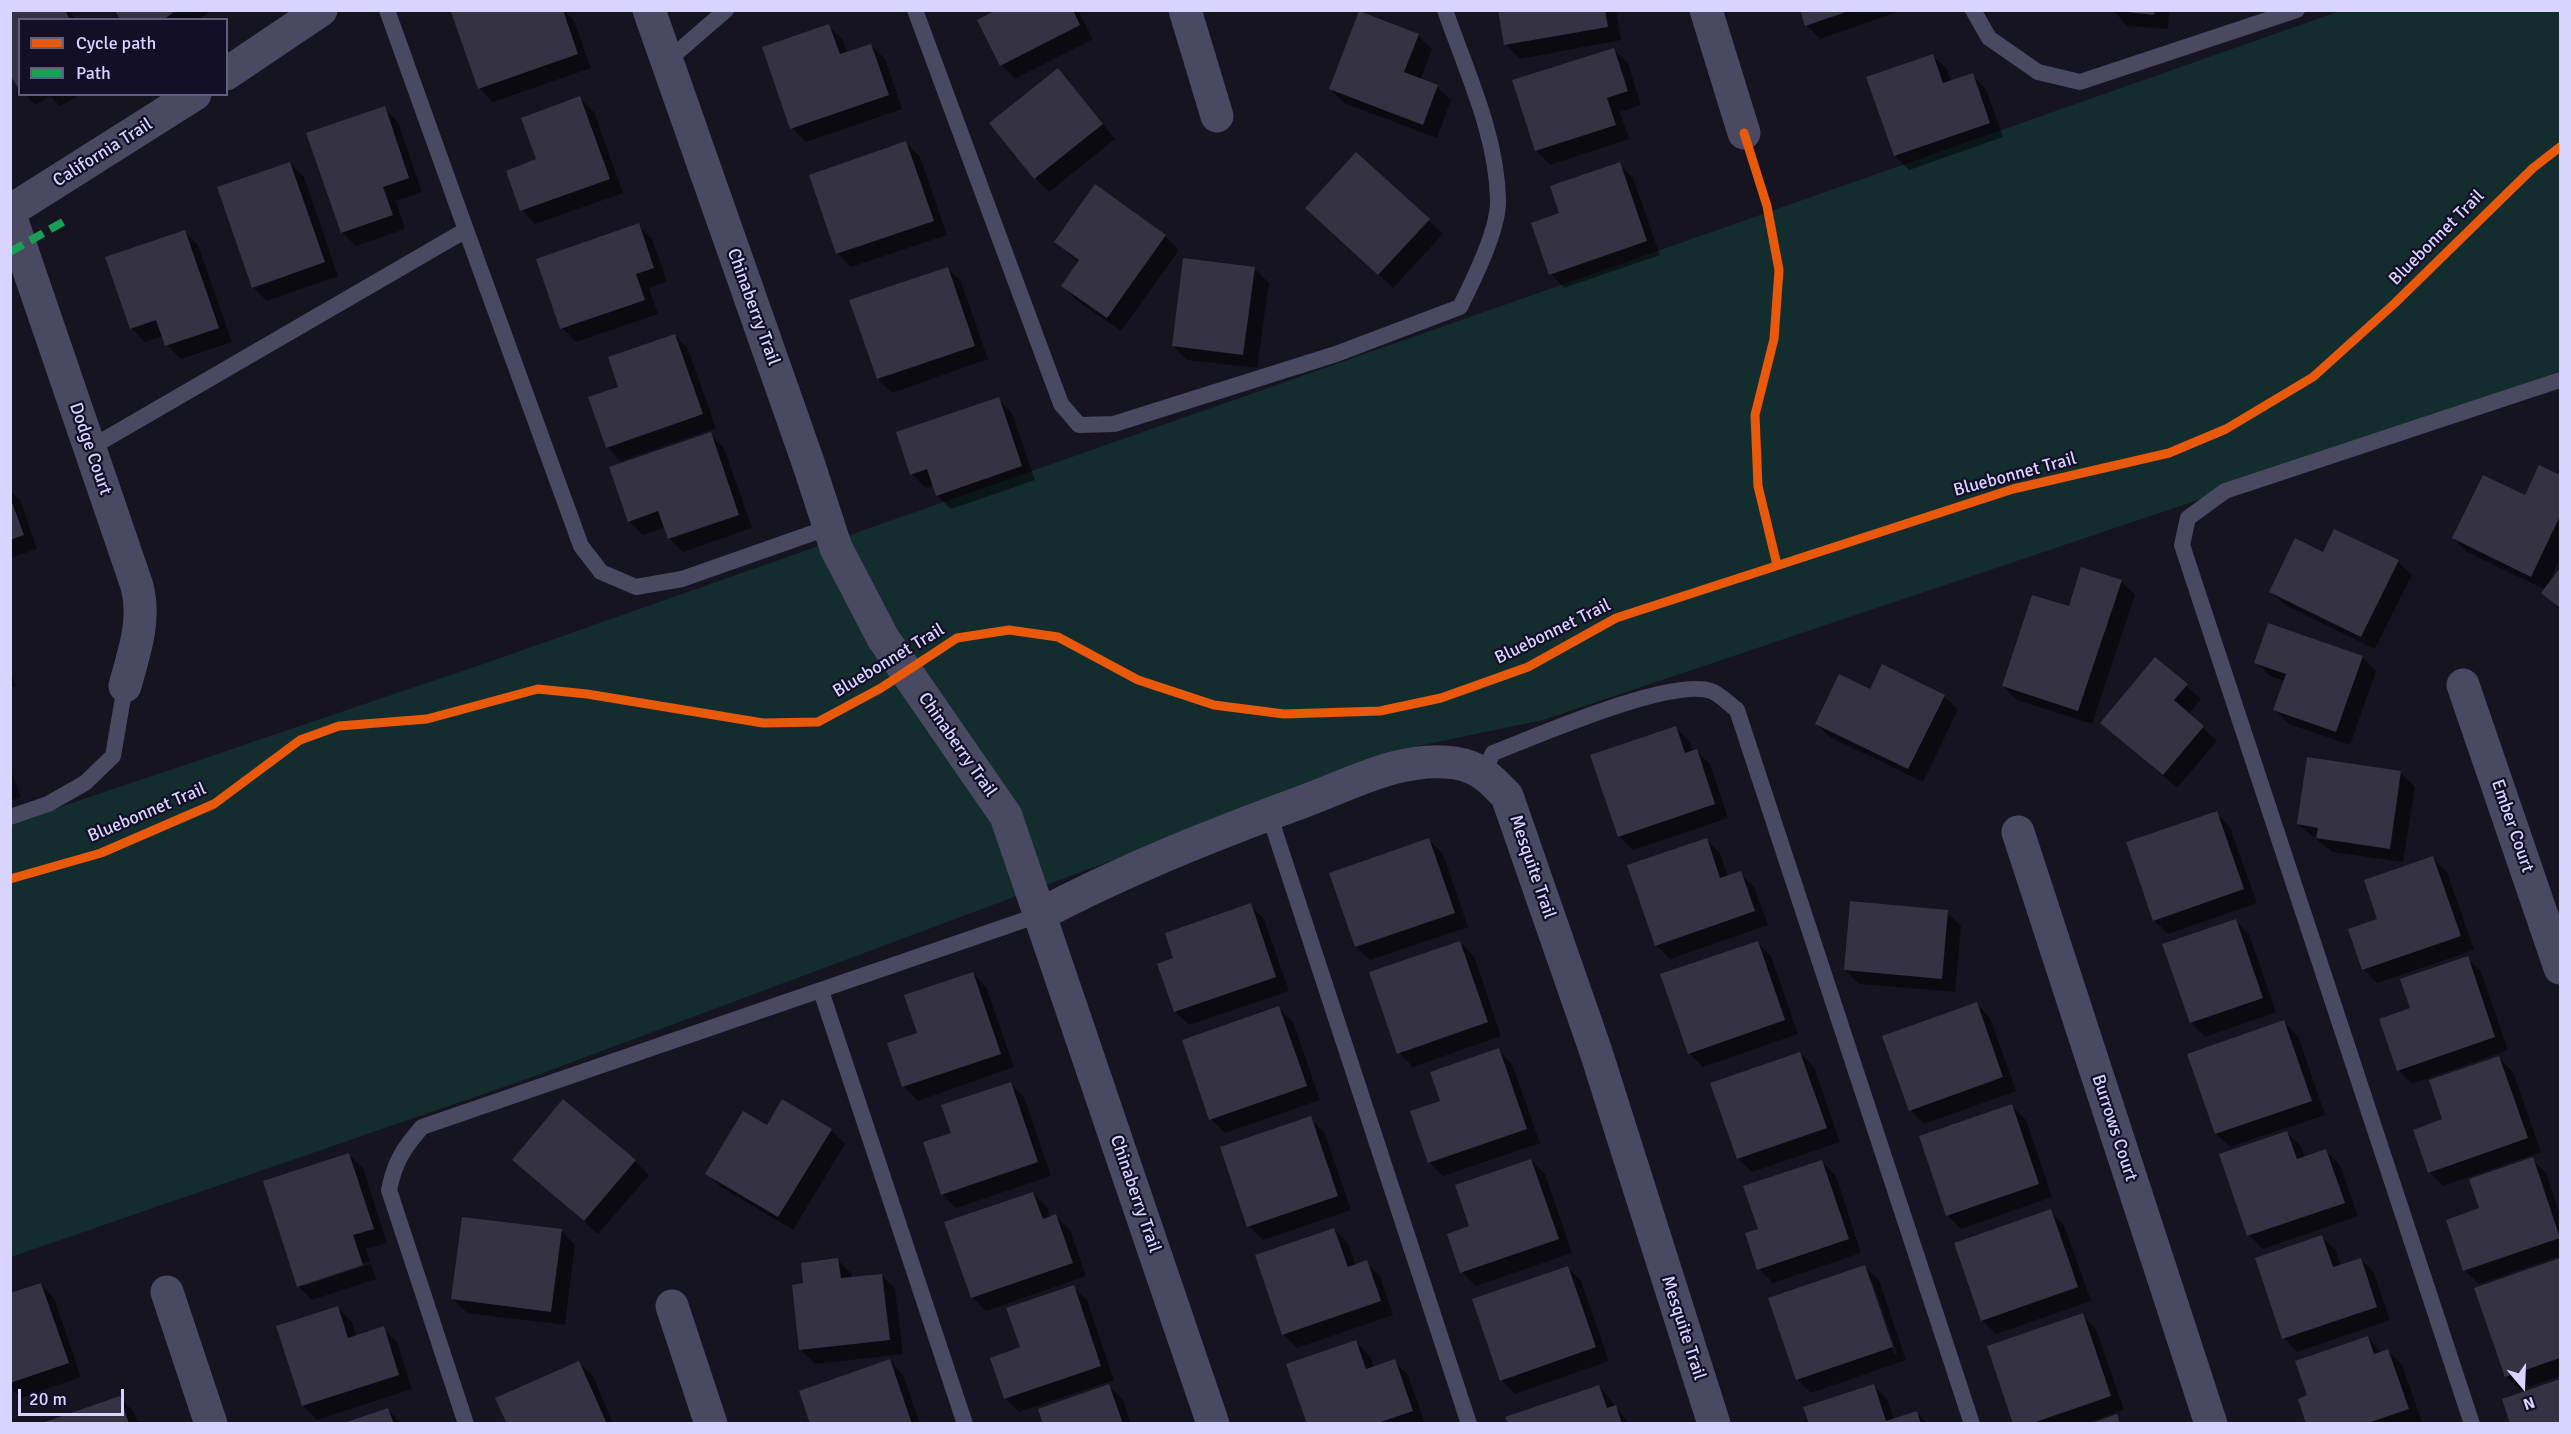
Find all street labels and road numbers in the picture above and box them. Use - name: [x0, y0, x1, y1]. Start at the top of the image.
- street label: California Trail: [49, 114, 157, 192]
- street label: Bluebonnet Trail: [2385, 186, 2489, 290]
- street label: Chinaberry Trail: [722, 246, 784, 368]
- street label: Dodge Court: [64, 400, 116, 498]
- street label: Bluebonnet Trail: [1951, 448, 2079, 502]
- street label: Bluebonnet Trail: [1491, 595, 1615, 669]
- street label: Bluebonnet Trail: [829, 619, 949, 703]
- street label: Chinaberry Trail: [913, 688, 1001, 802]
- street label: Ember Court: [2486, 777, 2538, 875]
- street label: Bluebonnet Trail: [85, 778, 209, 848]
- street label: Mesquite Trail: [1504, 812, 1560, 922]
- street label: Burrows Court: [2087, 1072, 2141, 1184]
- street label: Chinaberry Trail: [1105, 1132, 1165, 1256]
- street label: Mesquite Trail: [1656, 1273, 1710, 1383]

